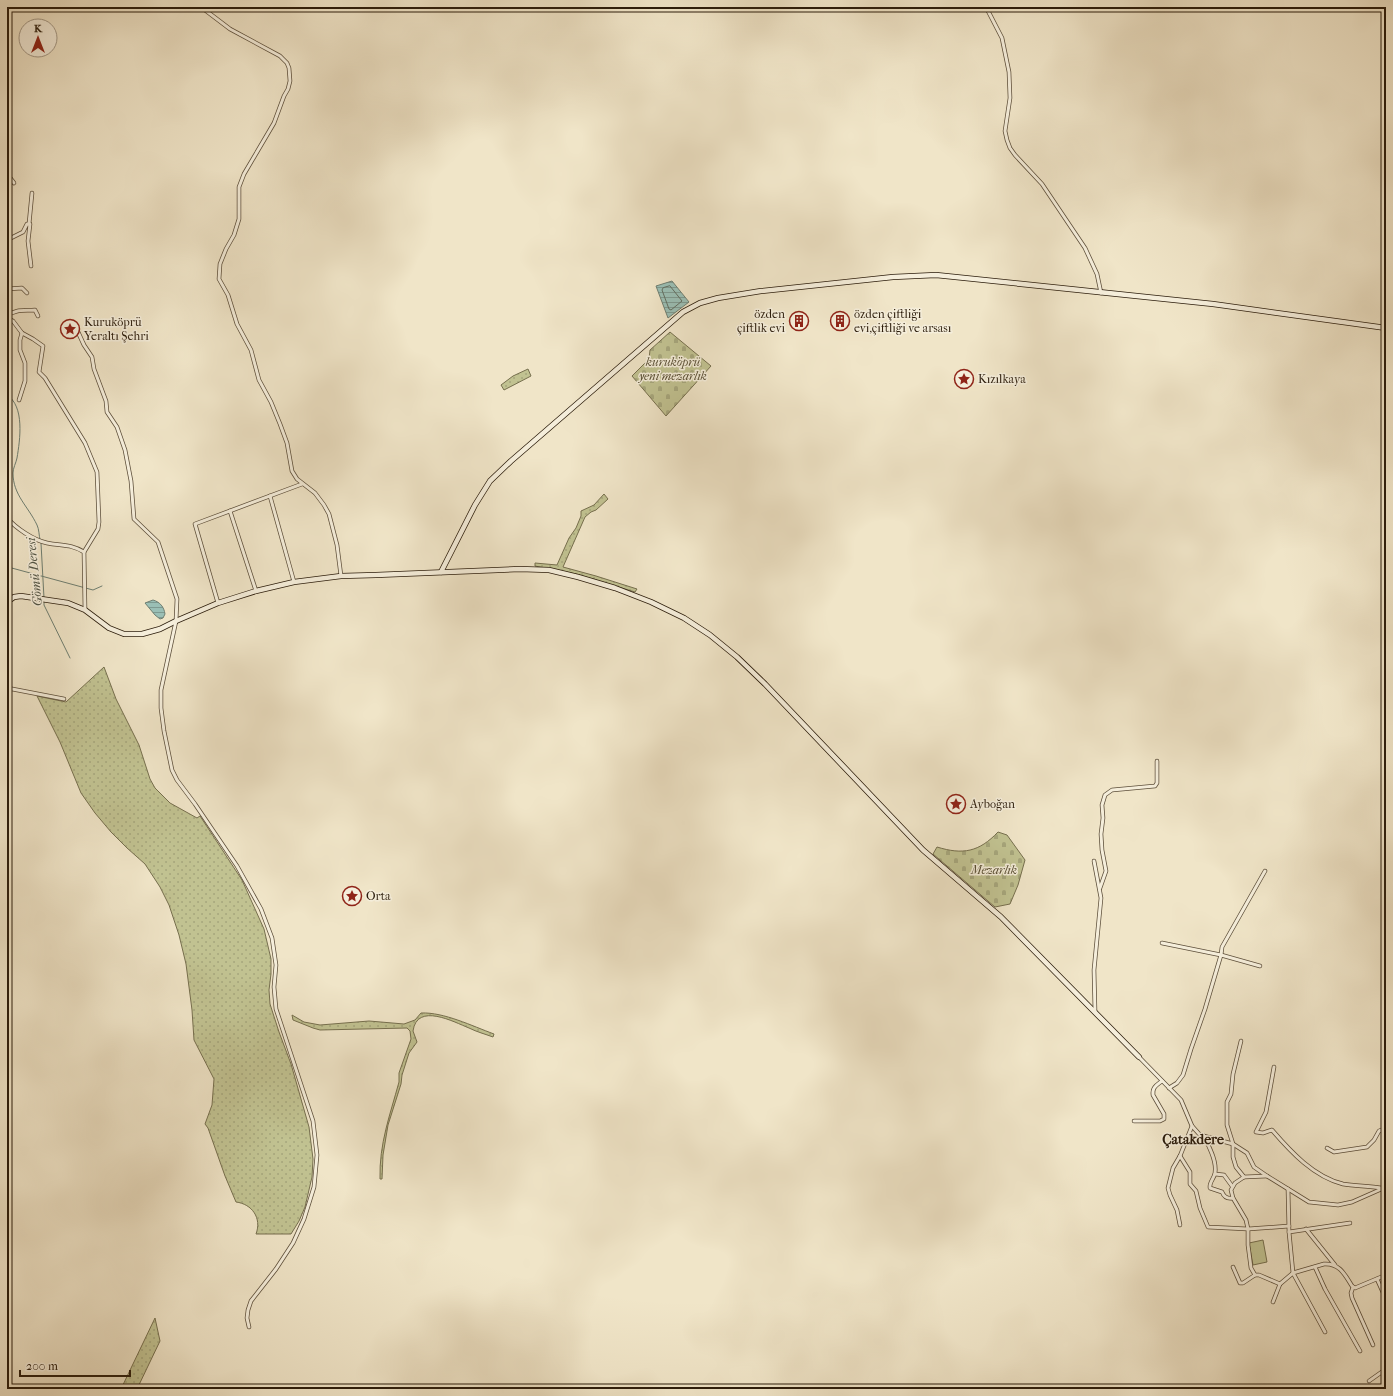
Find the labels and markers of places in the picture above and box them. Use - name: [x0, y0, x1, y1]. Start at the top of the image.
- place label: özden çiftlik evi: [737, 307, 785, 336]
- place label: özden çiftliği evi,çiftliği ve arsası: [854, 307, 952, 336]
- building icon: özden çiftlik evi: [788, 310, 810, 332]
- building icon: özden çiftliği evi,çiftliği ve arsası: [829, 310, 851, 332]
- place label: Kuruköprü Yeraltı Şehri: [83, 315, 149, 343]
- place icon: Kuruköprü Yeraltı Şehri: [59, 318, 81, 340]
- place icon: Kızılkaya: [953, 368, 975, 390]
- place label: Kızılkaya: [978, 372, 1026, 386]
- place icon: Ayboğan: [945, 793, 967, 815]
- place label: Ayboğan: [969, 797, 1015, 811]
- place icon: Orta: [341, 885, 363, 907]
- place label: Orta: [366, 889, 391, 903]

